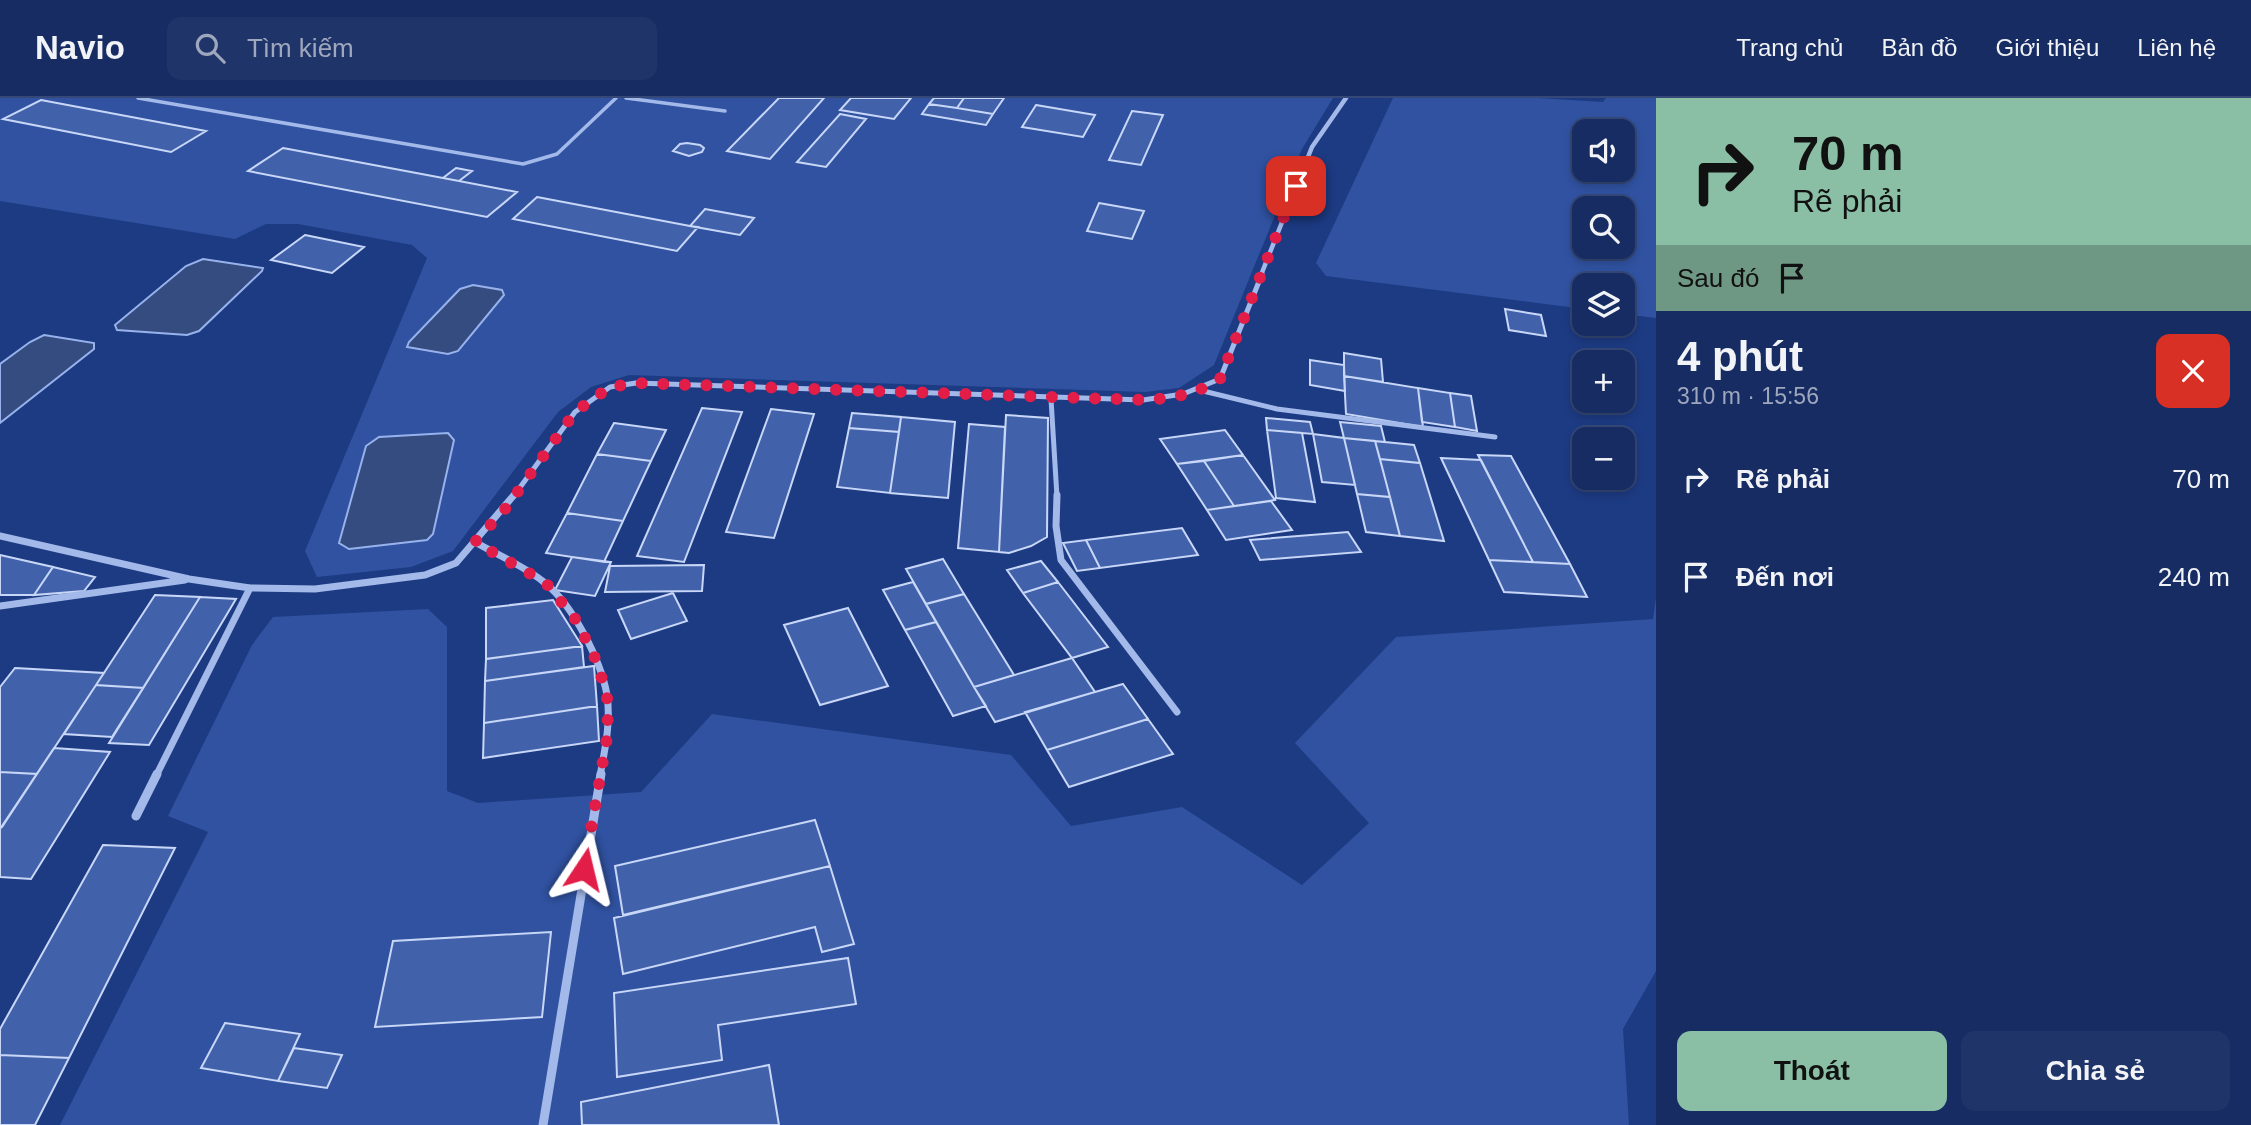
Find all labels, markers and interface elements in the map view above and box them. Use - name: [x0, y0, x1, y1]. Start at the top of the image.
- search box: [167, 17, 657, 80]
- text: Navio: [35, 29, 125, 66]
- icon: search: [191, 29, 229, 67]
- text: Tìm kiếm: [247, 33, 354, 63]
- text: Trang chủ: [1736, 34, 1843, 61]
- text: Bản đồ: [1881, 34, 1957, 61]
- text: Giới thiệu: [1995, 34, 2099, 61]
- text: Liên hệ: [2137, 34, 2216, 61]
- map controls: [1572, 119, 1635, 490]
- button: sound: [1572, 119, 1635, 182]
- icon: right: [1677, 126, 1768, 217]
- text: 70 m: [1792, 126, 1904, 180]
- pin: [1266, 156, 1326, 216]
- icon: arrive: [1277, 167, 1315, 205]
- text: Rẽ phải: [1792, 183, 1902, 219]
- button: search: [1572, 196, 1635, 259]
- icon: arrive: [1773, 259, 1811, 297]
- text: Sau đó: [1677, 263, 1759, 293]
- button: layers: [1572, 273, 1635, 336]
- text: 4 phút: [1677, 333, 1803, 380]
- button: close: [2156, 334, 2230, 408]
- button: +: [1572, 350, 1635, 413]
- text: 310 m · 15:56: [1677, 383, 1819, 409]
- button: −: [1572, 427, 1635, 490]
- icon: right: [1677, 460, 1715, 498]
- text: Rẽ phải: [1736, 464, 1830, 494]
- text: 70 m: [2172, 464, 2230, 494]
- icon: arrive: [1677, 558, 1715, 596]
- text: Đến nơi: [1736, 562, 1834, 592]
- text: 240 m: [2158, 562, 2230, 592]
- position arrow: [547, 832, 621, 906]
- button: Thoát: [1677, 1031, 1947, 1111]
- button: Chia sẻ: [1961, 1031, 2230, 1111]

